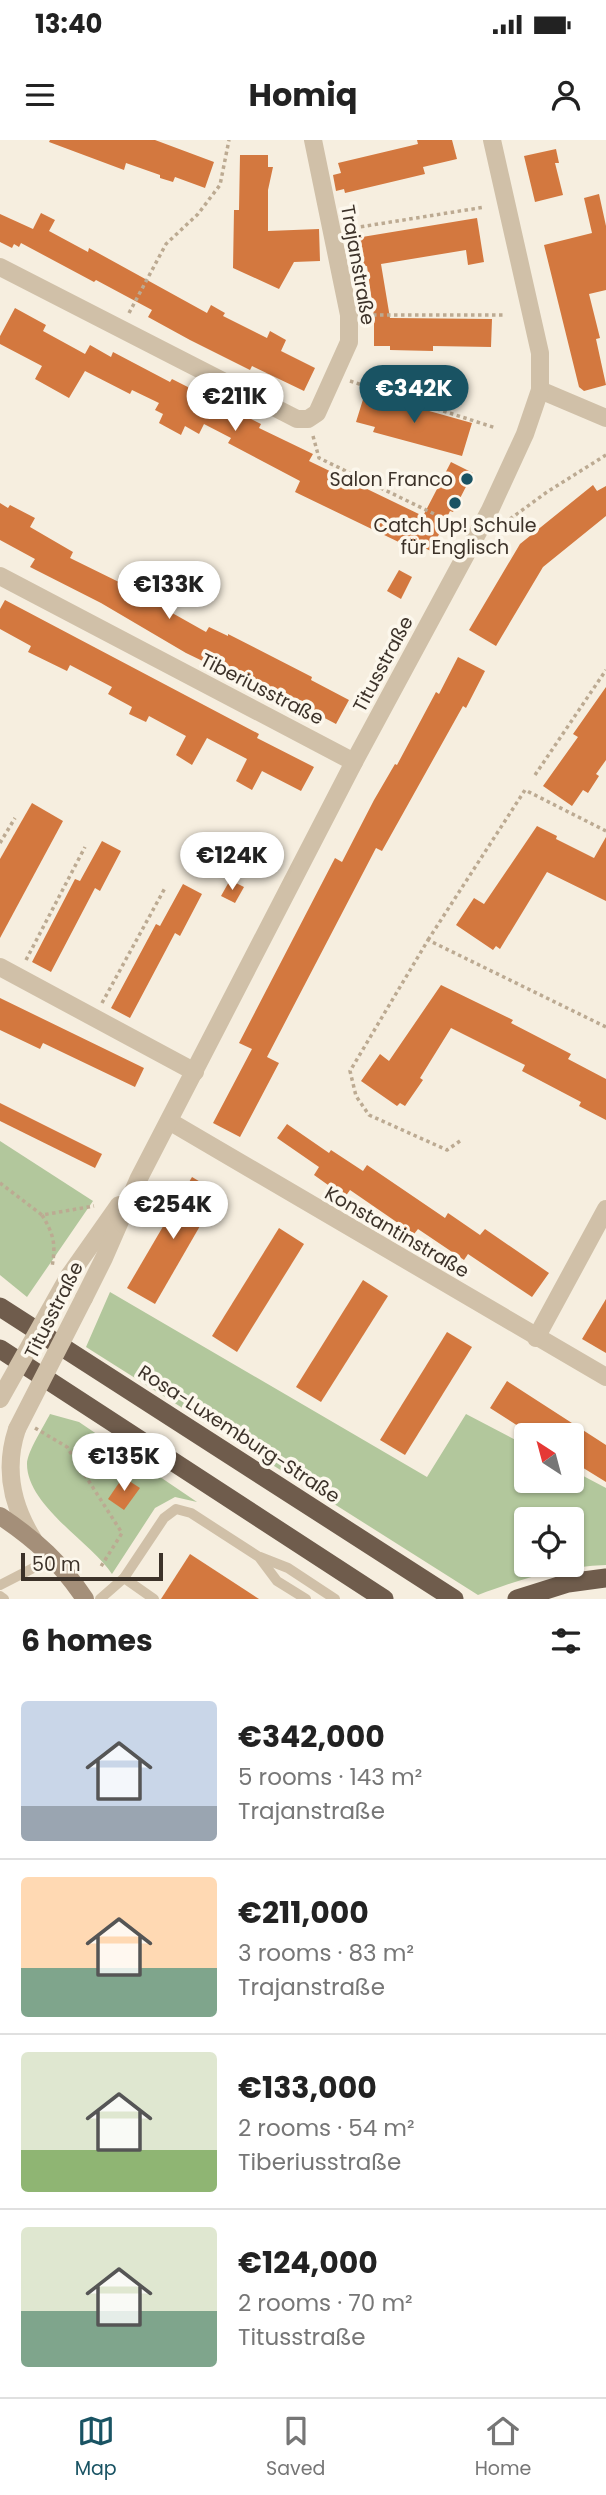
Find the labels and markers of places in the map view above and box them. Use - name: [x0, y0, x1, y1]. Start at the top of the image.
- pin: €342K: [365, 366, 463, 425]
- pin: €211K: [186, 373, 284, 433]
- place label: Salon Franco: [330, 466, 453, 493]
- marker: Salon Franco: [459, 471, 475, 487]
- marker: Catch Up! Schule für Englisch: [447, 495, 463, 511]
- place label: Catch Up! Schule für Englisch: [373, 512, 537, 561]
- pin: €133K: [120, 561, 218, 621]
- pin: €124K: [183, 832, 281, 892]
- pin: €254K: [124, 1182, 222, 1241]
- pin: €135K: [75, 1434, 173, 1493]

